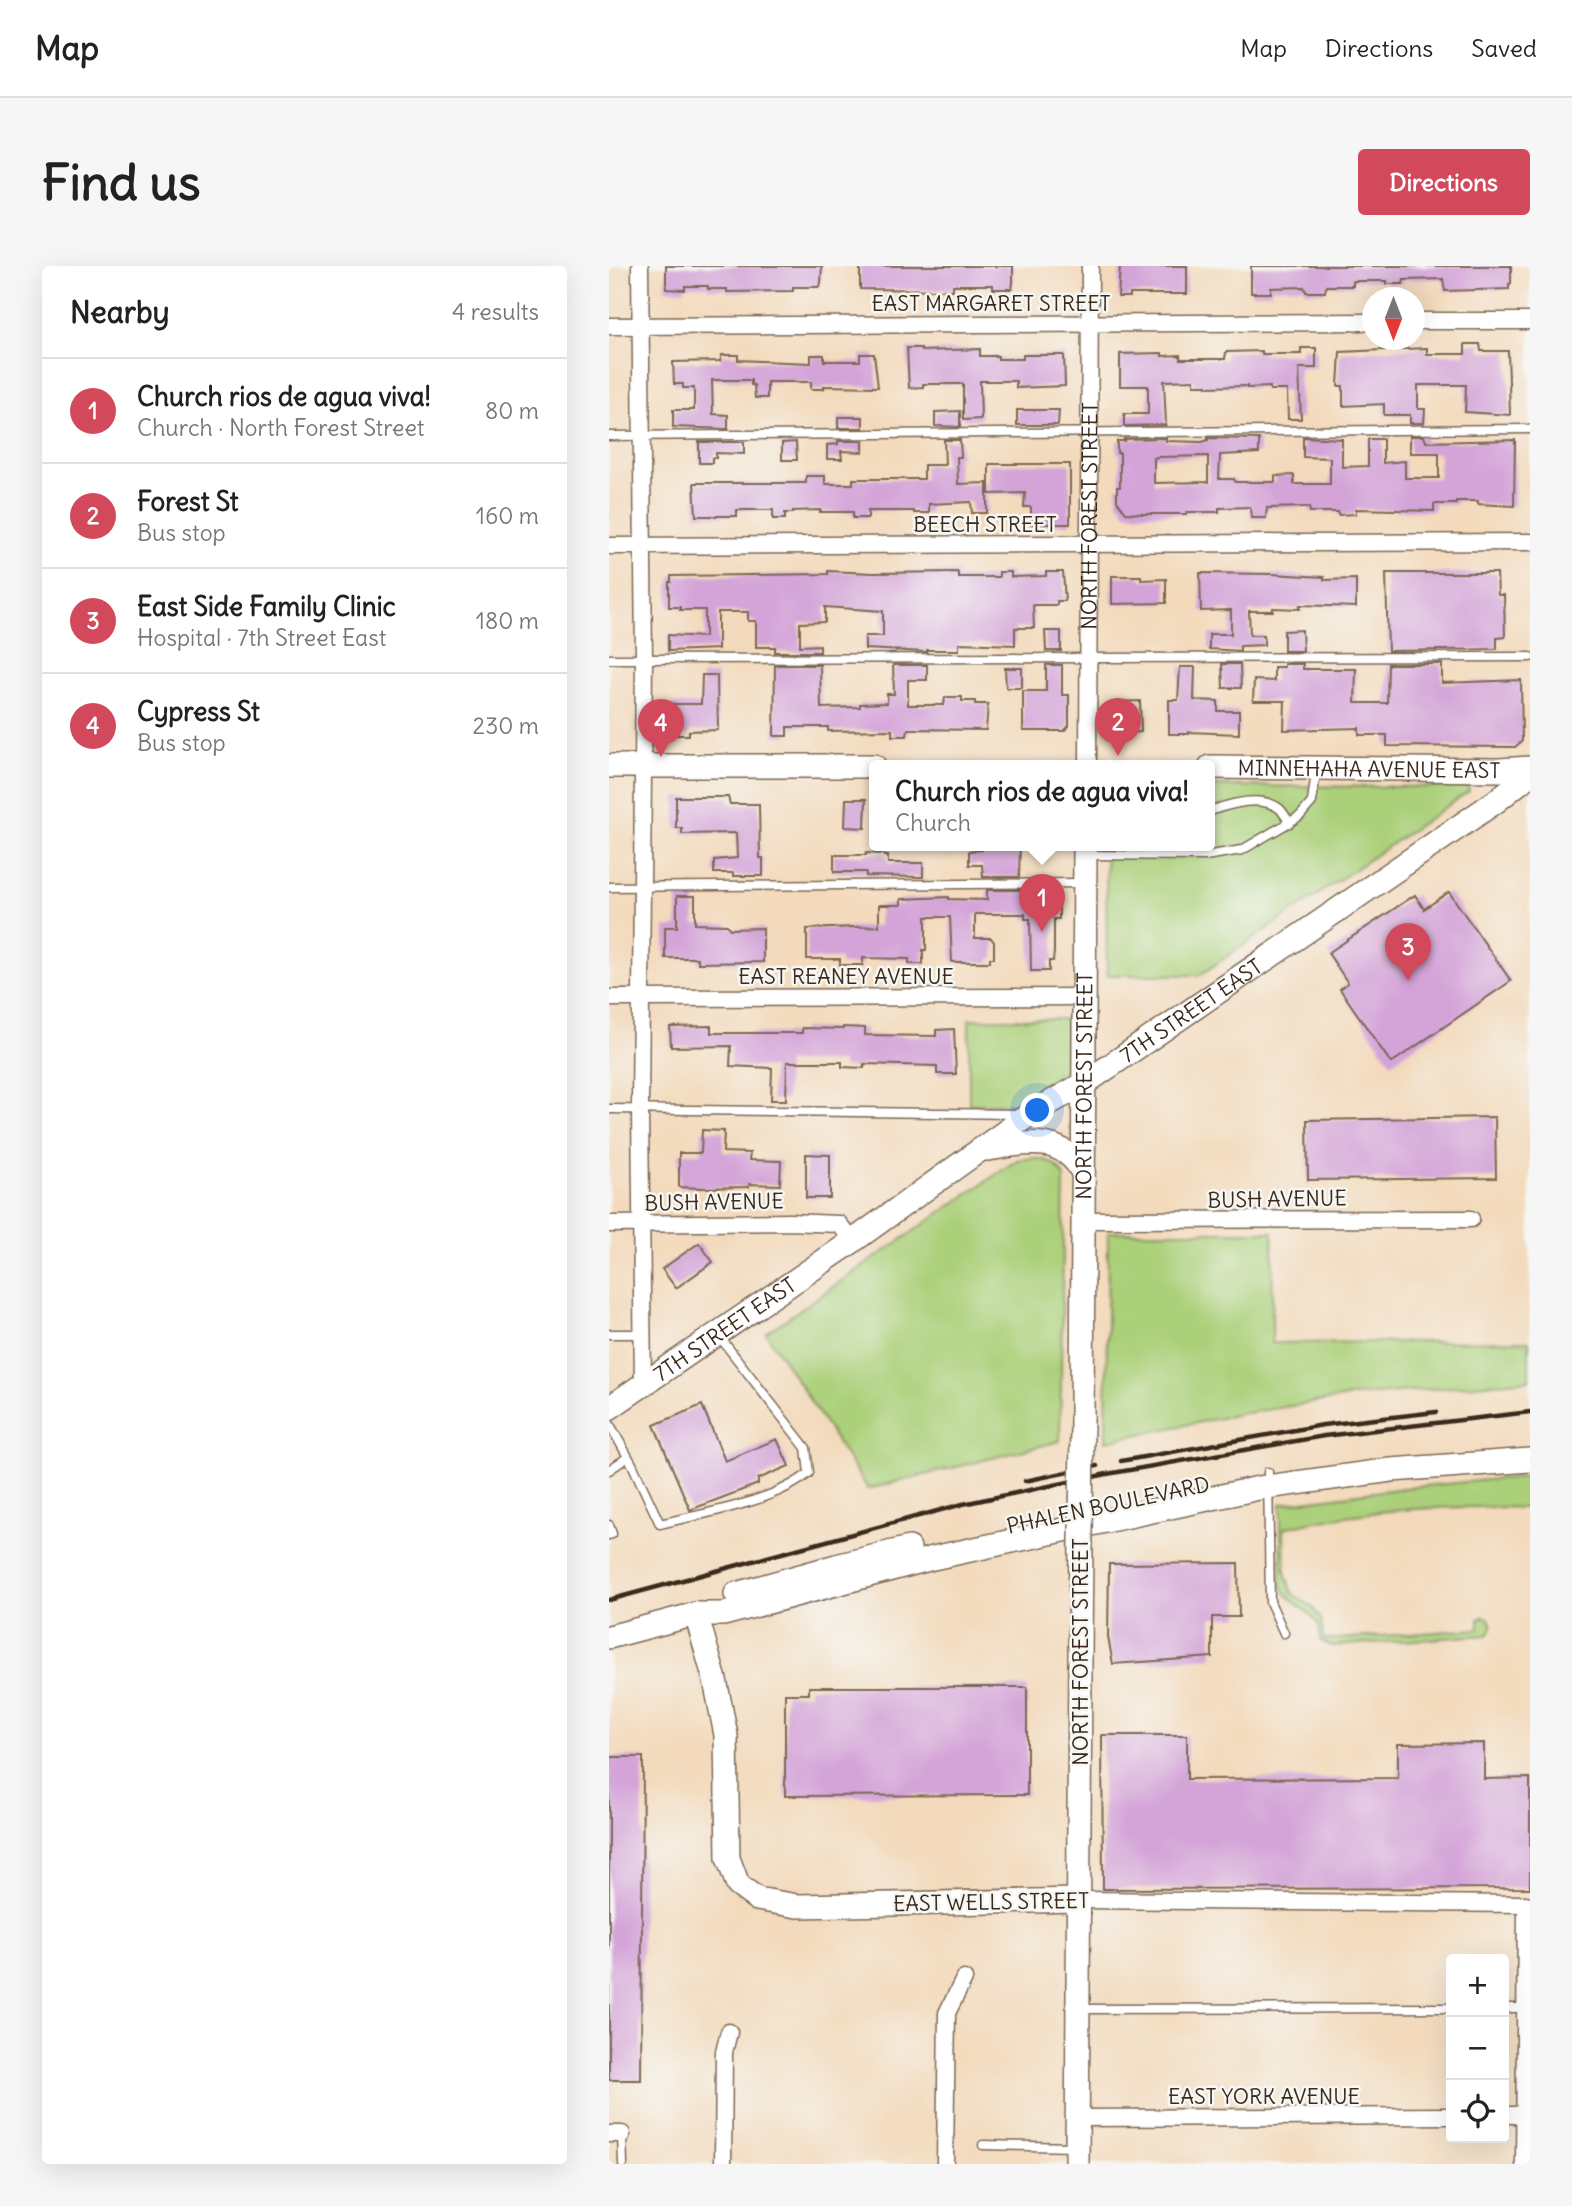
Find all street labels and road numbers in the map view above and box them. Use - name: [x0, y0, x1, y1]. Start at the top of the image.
- street label: EAST MARGARET STREET: [871, 290, 1111, 317]
- street label: NORTH FOREST STREET: [1075, 402, 1103, 630]
- street label: BEECH STREET: [913, 511, 1057, 538]
- street label: MINNEHAHA AVENUE EAST: [1238, 754, 1500, 784]
- street label: 7TH STREET EAST: [1115, 952, 1267, 1069]
- street label: EAST REANEY AVENUE: [738, 963, 954, 990]
- street label: NORTH FOREST STREET: [1070, 972, 1098, 1200]
- street label: BUSH AVENUE: [1207, 1184, 1347, 1214]
- street label: BUSH AVENUE: [644, 1187, 784, 1217]
- street label: 7TH STREET EAST: [648, 1271, 801, 1387]
- street label: PHALEN BOULEVARD: [1004, 1470, 1212, 1540]
- street label: NORTH FOREST STREET: [1067, 1538, 1094, 1766]
- street label: EAST WELLS STREET: [893, 1887, 1089, 1917]
- street label: EAST YORK AVENUE: [1168, 2083, 1360, 2110]

